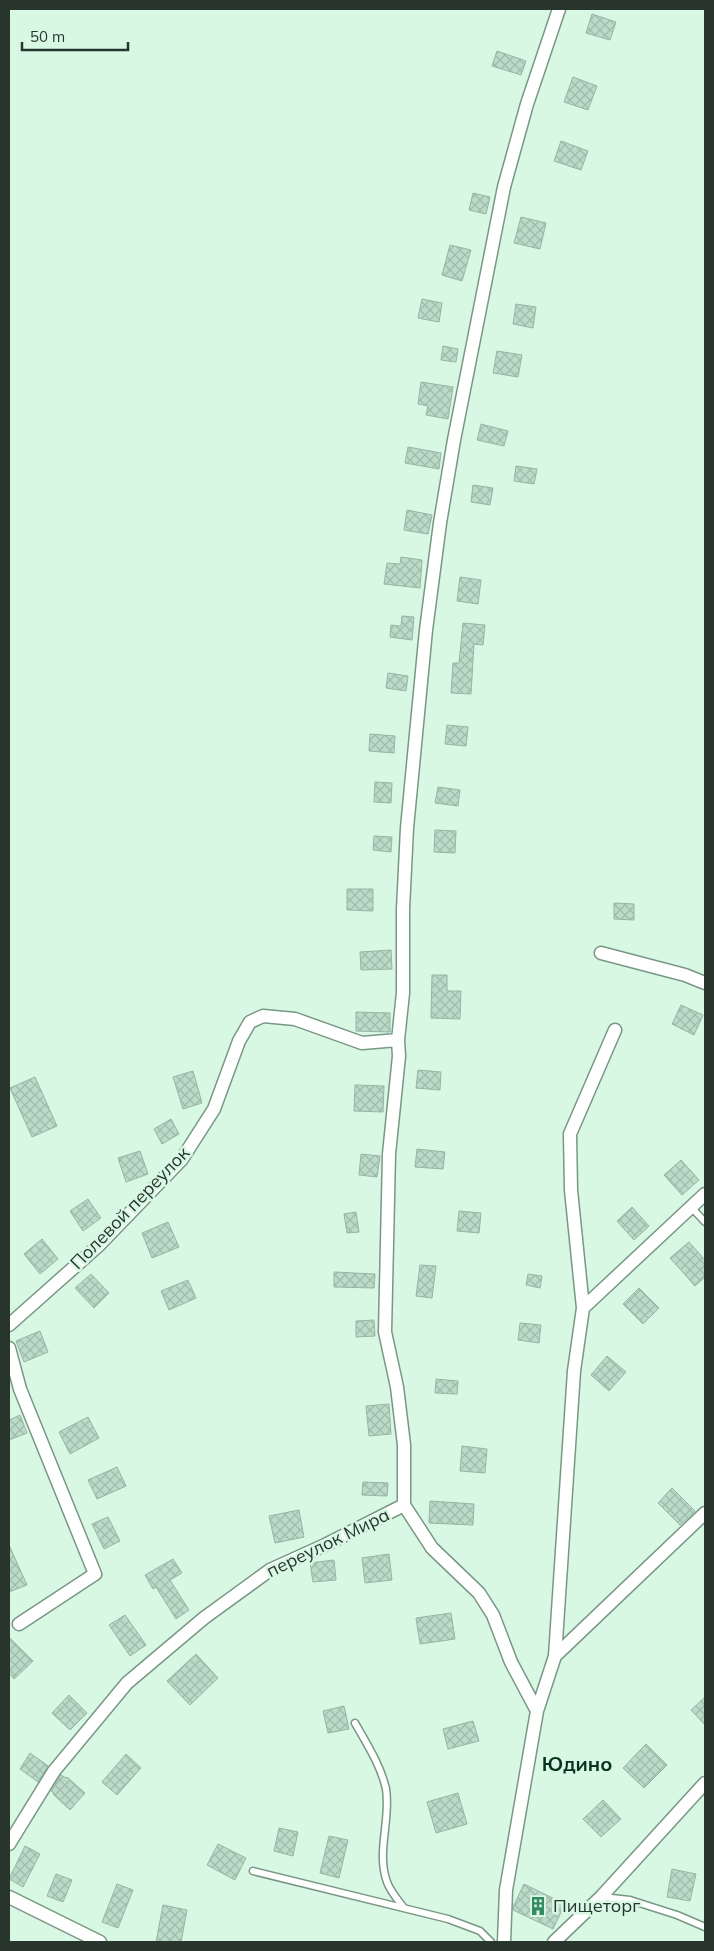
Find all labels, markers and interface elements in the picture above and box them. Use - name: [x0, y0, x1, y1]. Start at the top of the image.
- scale bar: [22, 20, 129, 52]
- text: 50 m: [30, 27, 65, 46]
- street label: Полевой переулок: [65, 1141, 194, 1274]
- street label: переулок Мира: [262, 1503, 393, 1582]
- district label: Юдино: [542, 1751, 612, 1776]
- place label: Пищеторг: [553, 1894, 640, 1917]
- building icon: Пищеторг: [527, 1895, 549, 1917]

